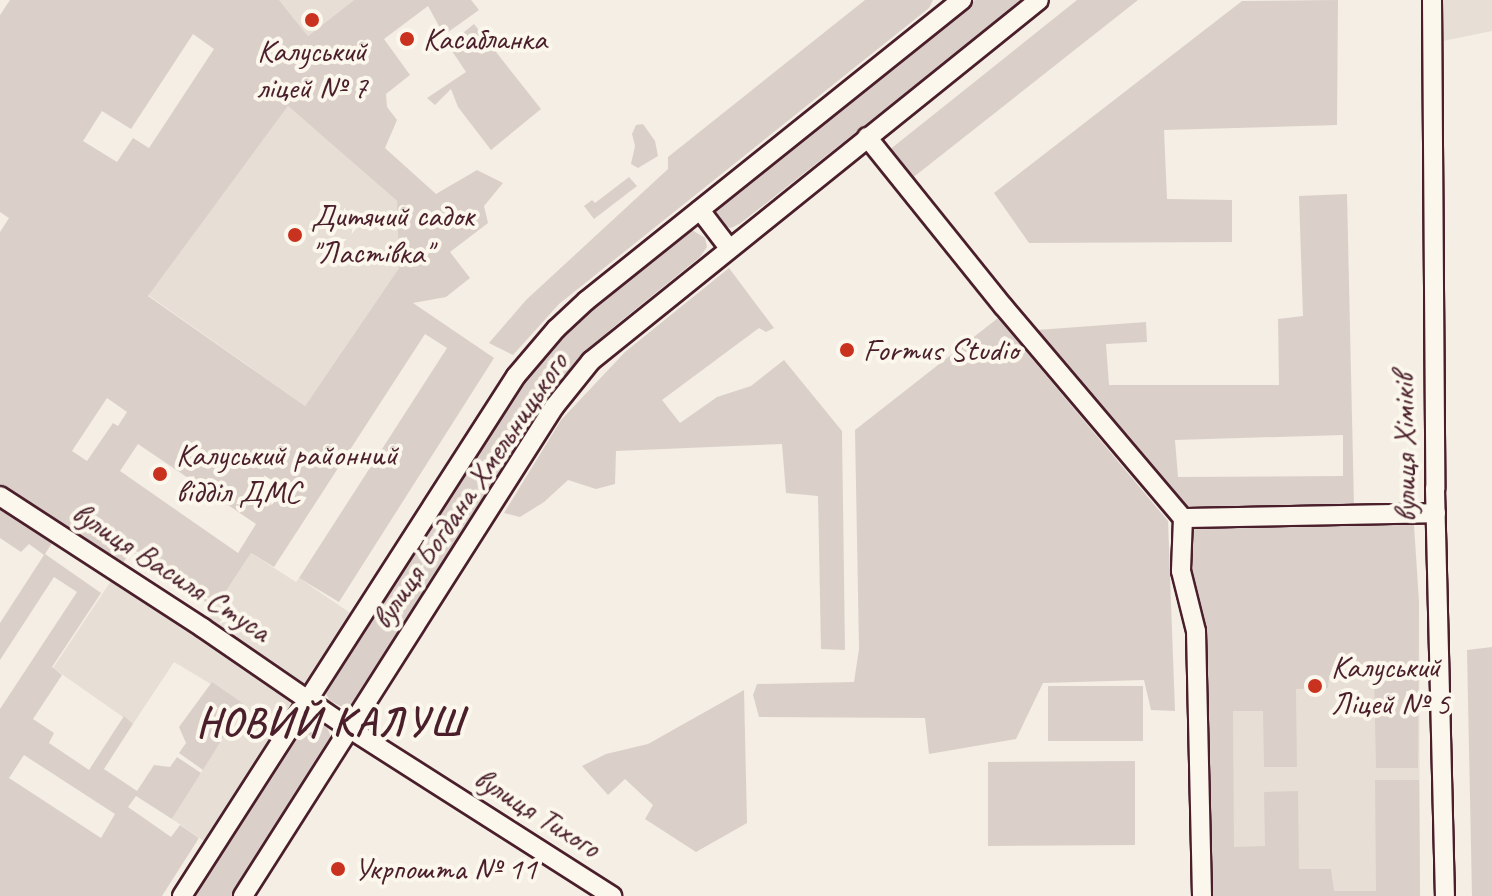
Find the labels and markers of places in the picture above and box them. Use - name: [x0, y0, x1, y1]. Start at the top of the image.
- marker: Калуський ліцей № 7: [303, 11, 321, 29]
- place label: Касабланка: [423, 20, 547, 58]
- marker: Касабланка: [398, 30, 416, 48]
- place label: Калуський ліцей № 7: [257, 33, 367, 108]
- place label: Дитячий садок "Ластівка": [311, 198, 474, 273]
- marker: Дитячий садок "Ластівка": [286, 226, 304, 244]
- place label: Formus Studio: [863, 331, 1018, 369]
- marker: Formus Studio: [838, 341, 856, 359]
- place label: Калуський районний відділ ДМС: [176, 437, 397, 512]
- marker: Калуський районний відділ ДМС: [151, 465, 169, 483]
- place label: Калуський Ліцей № 5: [1331, 649, 1450, 724]
- marker: Калуський Ліцей № 5: [1306, 677, 1324, 695]
- place label: Укрпошта № 11: [354, 850, 537, 888]
- marker: Укрпошта № 11: [329, 860, 347, 878]

